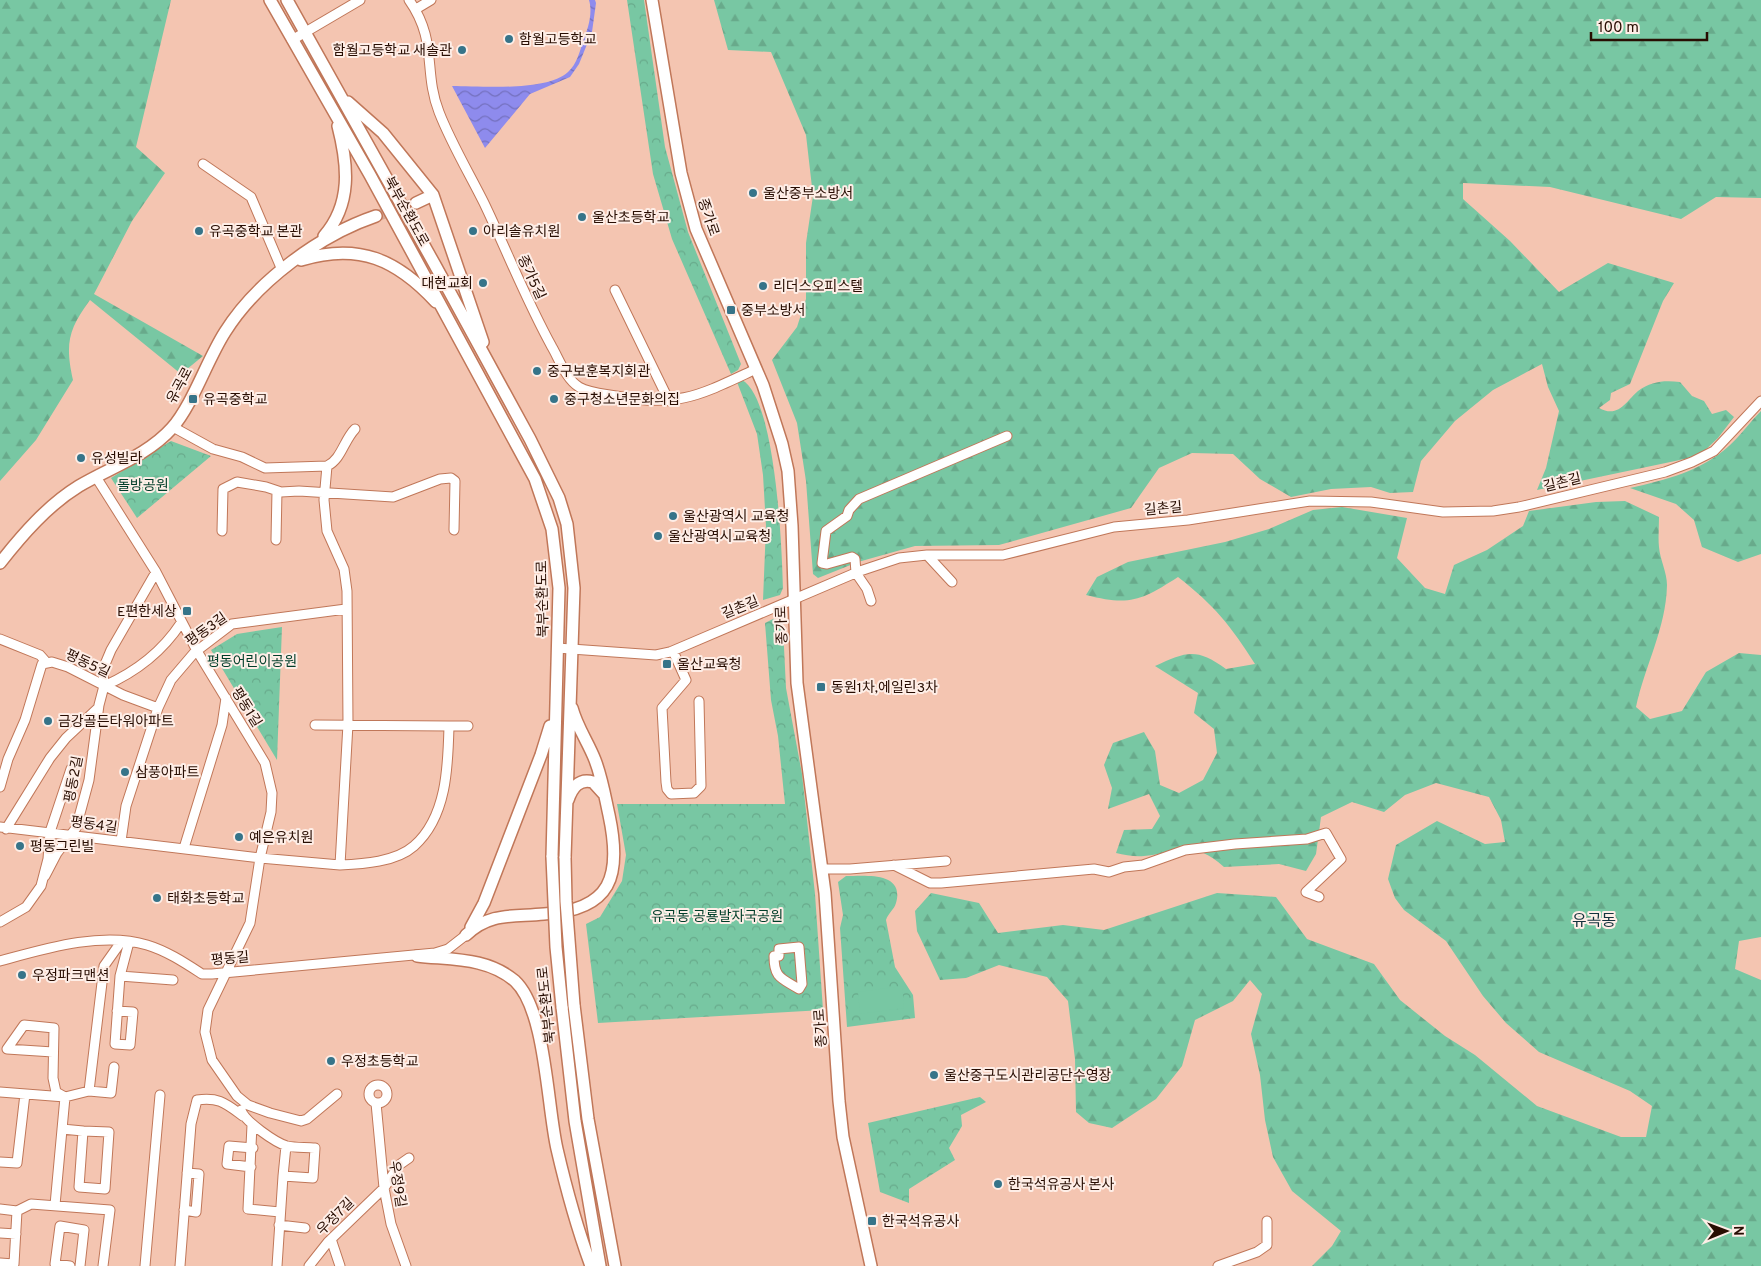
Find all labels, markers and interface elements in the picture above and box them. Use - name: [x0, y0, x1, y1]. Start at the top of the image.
- scale bar: [1591, 10, 1707, 42]
- text: 100 m: [1598, 19, 1639, 38]
- place label: 함월고등학교: [519, 31, 596, 49]
- marker: 함월고등학교: [503, 33, 515, 45]
- place label: 함월고등학교 새솔관: [333, 42, 452, 60]
- marker: 함월고등학교 새솔관: [456, 44, 468, 56]
- street label: 북부순환도로: [380, 173, 433, 250]
- place label: 울산중부소방서: [763, 186, 853, 203]
- marker: 울산중부소방서: [747, 187, 759, 199]
- street label: 종가로: [693, 196, 722, 239]
- place label: 울산초등학교: [592, 209, 669, 227]
- marker: 울산초등학교: [576, 211, 588, 223]
- place label: 유곡중학교 본관: [209, 223, 303, 241]
- place label: 아리솔유치원: [483, 224, 560, 241]
- marker: 유곡중학교 본관: [193, 225, 205, 237]
- marker: 아리솔유치원: [467, 225, 479, 237]
- street label: 종가5길: [513, 253, 548, 303]
- place label: 대현교회: [421, 275, 473, 293]
- marker: 대현교회: [477, 277, 489, 289]
- place label: 리더스오피스텔: [773, 279, 863, 296]
- marker: 리더스오피스텔: [757, 280, 769, 292]
- place label: 중부소방서: [741, 303, 805, 320]
- marker: 중부소방서: [725, 304, 737, 316]
- place label: 중구보훈복지회관: [547, 364, 650, 381]
- street label: 유곡로: [164, 365, 197, 407]
- marker: 중구보훈복지회관: [531, 365, 543, 377]
- place label: 유곡중학교: [203, 391, 268, 409]
- place label: 중구청소년문화의집: [564, 392, 680, 409]
- marker: 유곡중학교: [187, 393, 199, 405]
- marker: 중구청소년문화의집: [548, 393, 560, 405]
- place label: 유성빌라: [91, 451, 143, 468]
- marker: 유성빌라: [75, 452, 87, 464]
- street label: 길촌길: [1542, 471, 1583, 496]
- park label: 돌방공원: [117, 478, 169, 495]
- street label: 길촌길: [1143, 499, 1183, 520]
- place label: 울산광역시 교육청: [683, 509, 789, 526]
- marker: 울산광역시 교육청: [667, 510, 679, 522]
- place label: 울산광역시교육청: [668, 529, 771, 546]
- marker: 울산광역시교육청: [652, 530, 664, 542]
- street label: 북부순환도로: [533, 560, 553, 638]
- street label: 길촌길: [719, 593, 762, 624]
- place label: E편한세상: [117, 604, 177, 621]
- marker: E편한세상: [181, 605, 193, 617]
- street label: 종가로: [773, 605, 792, 645]
- street label: 평동3길: [183, 610, 231, 651]
- street label: 평동5길: [62, 647, 112, 682]
- park label: 평동어린이공원: [207, 654, 297, 671]
- place label: 울산교육청: [677, 657, 741, 674]
- marker: 울산교육청: [661, 658, 673, 670]
- place label: 동원1차,에일린3차: [831, 680, 938, 697]
- marker: 동원1차,에일린3차: [815, 681, 827, 693]
- street label: 평동1길: [227, 685, 265, 731]
- place label: 금강골든타워아파트: [58, 714, 174, 731]
- marker: 금강골든타워아파트: [42, 715, 54, 727]
- street label: 평동2길: [62, 754, 87, 804]
- place label: 삼풍아파트: [135, 765, 200, 782]
- marker: 삼풍아파트: [119, 766, 131, 778]
- street label: 평동4길: [69, 814, 118, 837]
- place label: 예은유치원: [249, 830, 313, 847]
- marker: 예은유치원: [233, 831, 245, 843]
- place label: 평동그린빌: [30, 839, 94, 856]
- marker: 평동그린빌: [14, 840, 26, 852]
- place label: 태화초등학교: [167, 890, 244, 908]
- marker: 태화초등학교: [151, 892, 163, 904]
- park label: 유곡동 공룡발자국공원: [651, 909, 783, 926]
- district label: 유곡동: [1572, 912, 1616, 932]
- street label: 평동길: [210, 949, 250, 970]
- street label: 북부순환도로: [534, 965, 560, 1044]
- place label: 우정파크맨션: [32, 968, 109, 985]
- marker: 우정파크맨션: [16, 969, 28, 981]
- street label: 종가로: [812, 1008, 831, 1048]
- place label: 우정초등학교: [341, 1053, 418, 1071]
- marker: 우정초등학교: [325, 1055, 337, 1067]
- place label: 울산중구도시관리공단수영장: [944, 1068, 1112, 1085]
- marker: 울산중구도시관리공단수영장: [928, 1069, 940, 1081]
- street label: 우정9길: [384, 1160, 409, 1209]
- place label: 한국석유공사 본사: [1008, 1177, 1114, 1194]
- marker: 한국석유공사 본사: [992, 1178, 1004, 1190]
- street label: 우정7길: [314, 1195, 358, 1239]
- north arrow: [1701, 1206, 1751, 1256]
- place label: 한국석유공사: [882, 1214, 959, 1231]
- marker: 한국석유공사: [866, 1215, 878, 1227]
- text: N: [1729, 1226, 1746, 1236]

